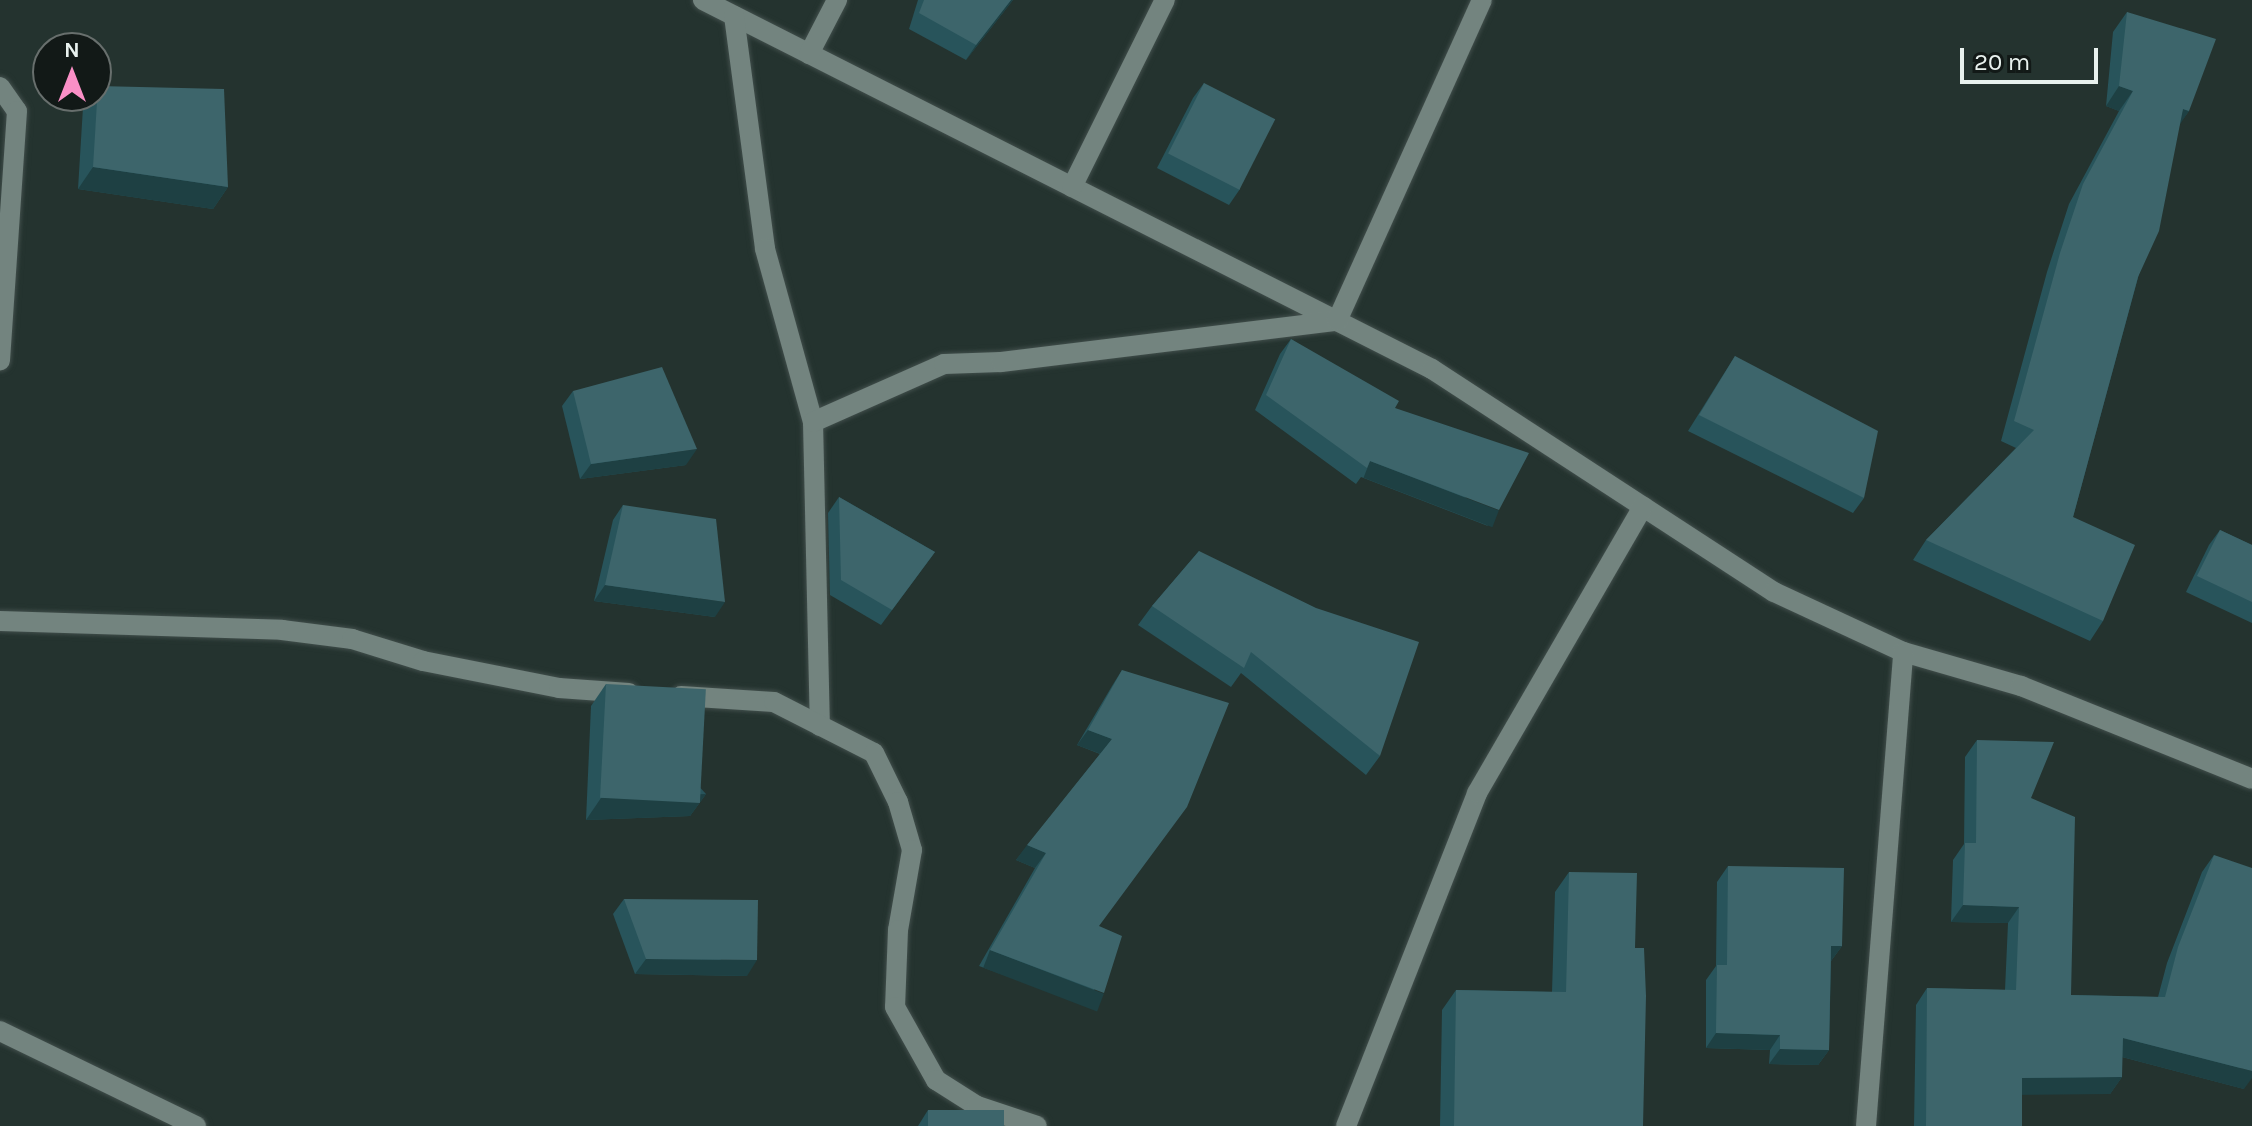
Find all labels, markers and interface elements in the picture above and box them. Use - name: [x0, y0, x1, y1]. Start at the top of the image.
- north arrow: [32, 32, 112, 112]
- scale bar: [1964, 32, 2102, 82]
- text: N: [64, 37, 80, 63]
- text: 20 m: [1974, 48, 2030, 76]

